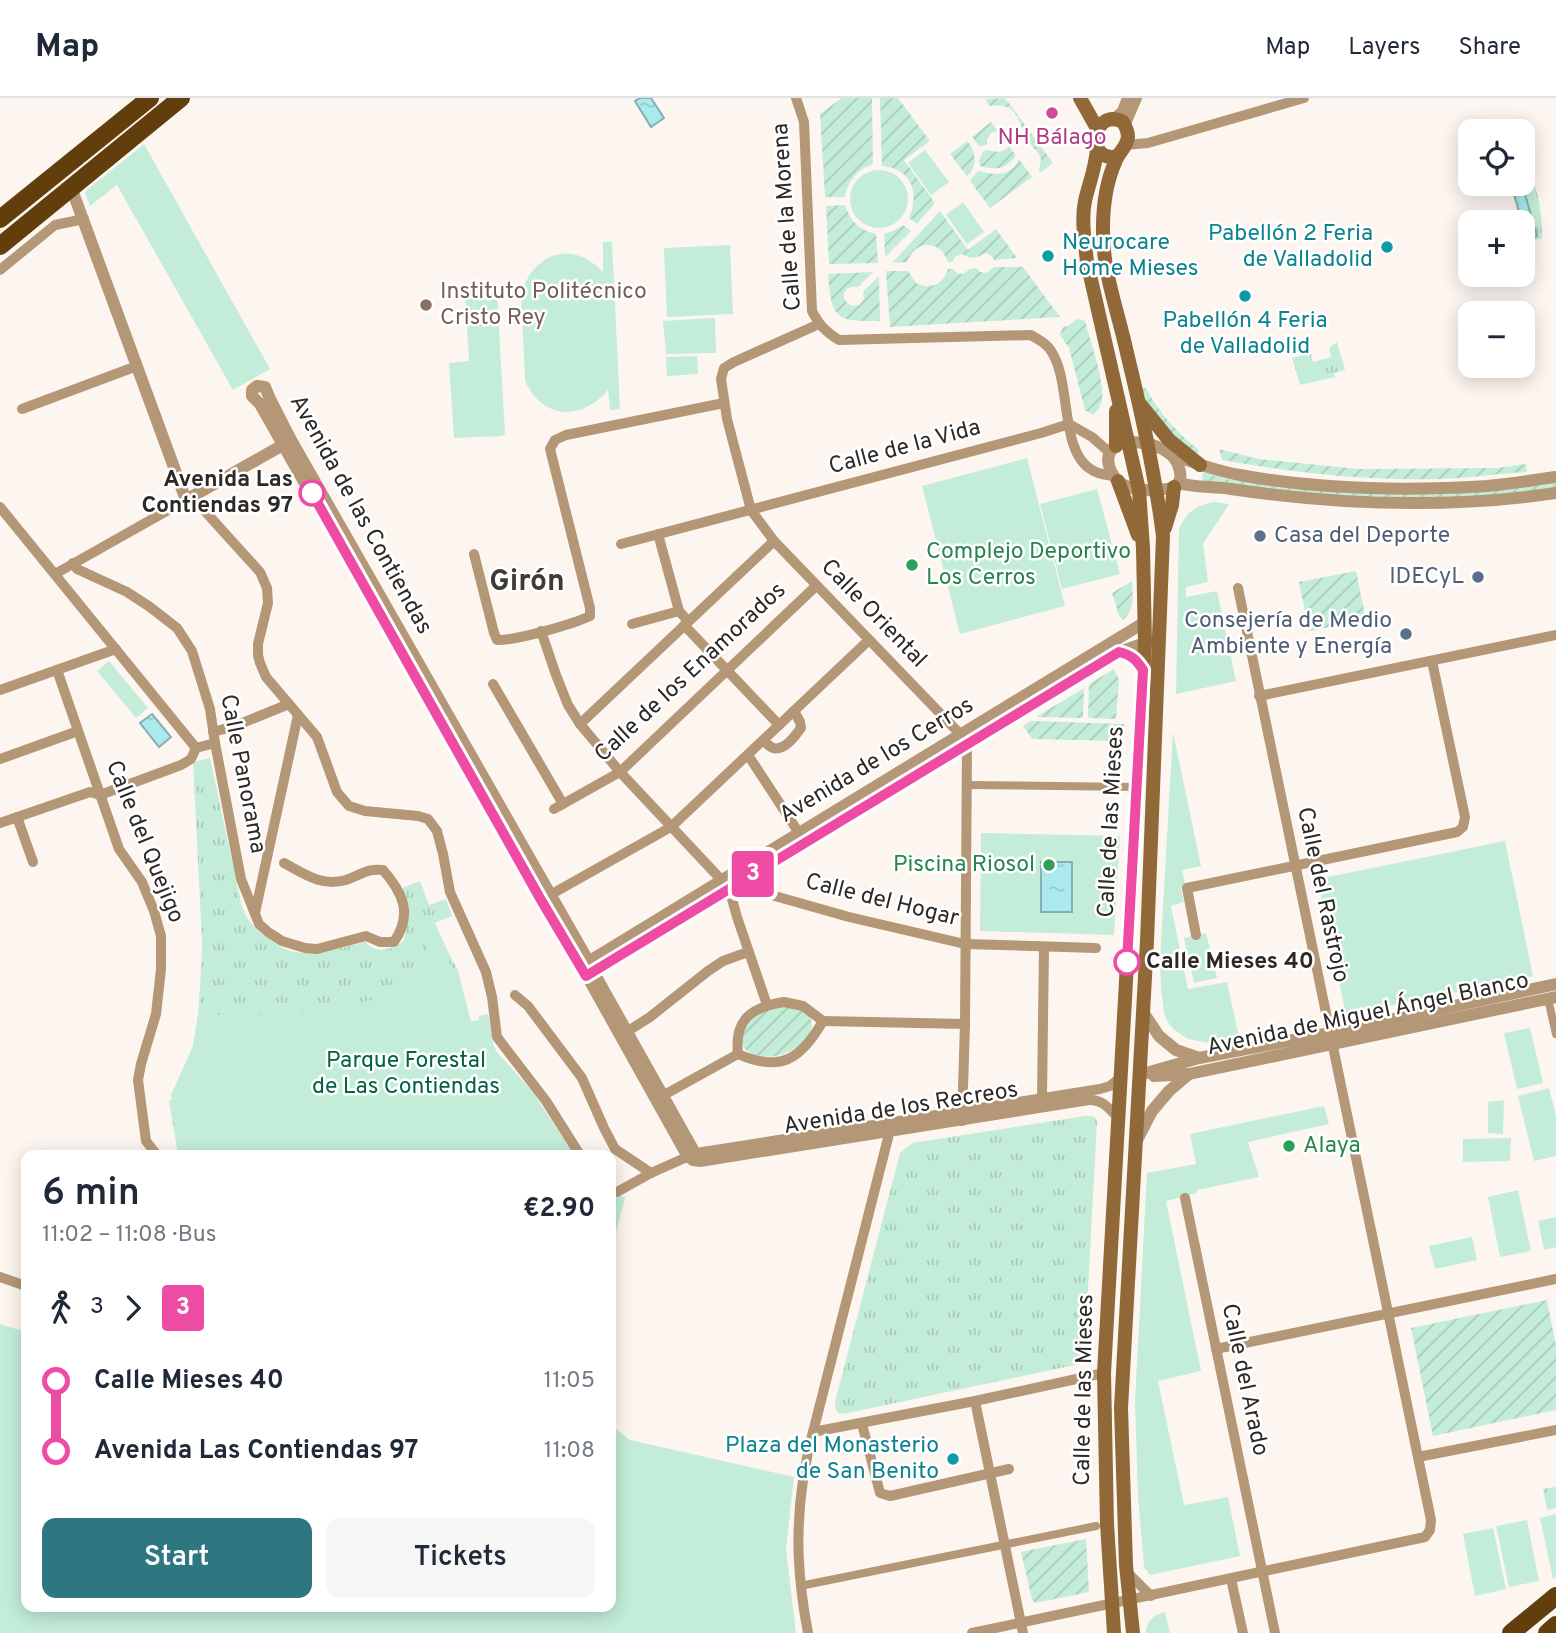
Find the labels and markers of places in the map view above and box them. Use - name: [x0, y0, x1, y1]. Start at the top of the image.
- marker: NH Bálago: [1044, 105, 1060, 121]
- place label: NH Bálago: [997, 124, 1107, 153]
- place label: Pabellón 2 Feria de Valladolid: [1208, 220, 1373, 275]
- place label: Neurocare Home Mieses: [1062, 229, 1198, 284]
- marker: Pabellón 2 Feria de Valladolid: [1379, 239, 1395, 255]
- marker: Neurocare Home Mieses: [1040, 248, 1056, 264]
- place label: Instituto Politécnico Cristo Rey: [440, 278, 647, 333]
- marker: Pabellón 4 Feria de Valladolid: [1237, 288, 1253, 304]
- marker: Instituto Politécnico Cristo Rey: [418, 297, 434, 313]
- place label: Pabellón 4 Feria de Valladolid: [1162, 307, 1328, 362]
- place label: Avenida Las Contiendas 97: [141, 466, 293, 521]
- marker: Avenida Las Contiendas 97: [299, 480, 325, 506]
- place label: Casa del Deporte: [1274, 522, 1450, 551]
- marker: Casa del Deporte: [1252, 528, 1268, 544]
- place label: Complejo Deportivo Los Cerros: [926, 538, 1131, 593]
- marker: Complejo Deportivo Los Cerros: [904, 557, 920, 573]
- place label: IDECyL: [1389, 563, 1464, 592]
- marker: IDECyL: [1470, 569, 1486, 585]
- place label: Consejería de Medio Ambiente y Energía: [1184, 607, 1392, 662]
- marker: Consejería de Medio Ambiente y Energía: [1398, 626, 1414, 642]
- place label: Piscina Riosol: [893, 851, 1035, 880]
- marker: Piscina Riosol: [1041, 857, 1057, 873]
- place label: Calle Mieses 40: [1146, 948, 1314, 977]
- marker: Calle Mieses 40: [1114, 949, 1140, 975]
- place label: Alaya: [1303, 1132, 1361, 1161]
- marker: Alaya: [1281, 1138, 1297, 1154]
- place label: Plaza del Monasterio de San Benito: [725, 1432, 939, 1487]
- marker: Plaza del Monasterio de San Benito: [945, 1451, 961, 1467]

